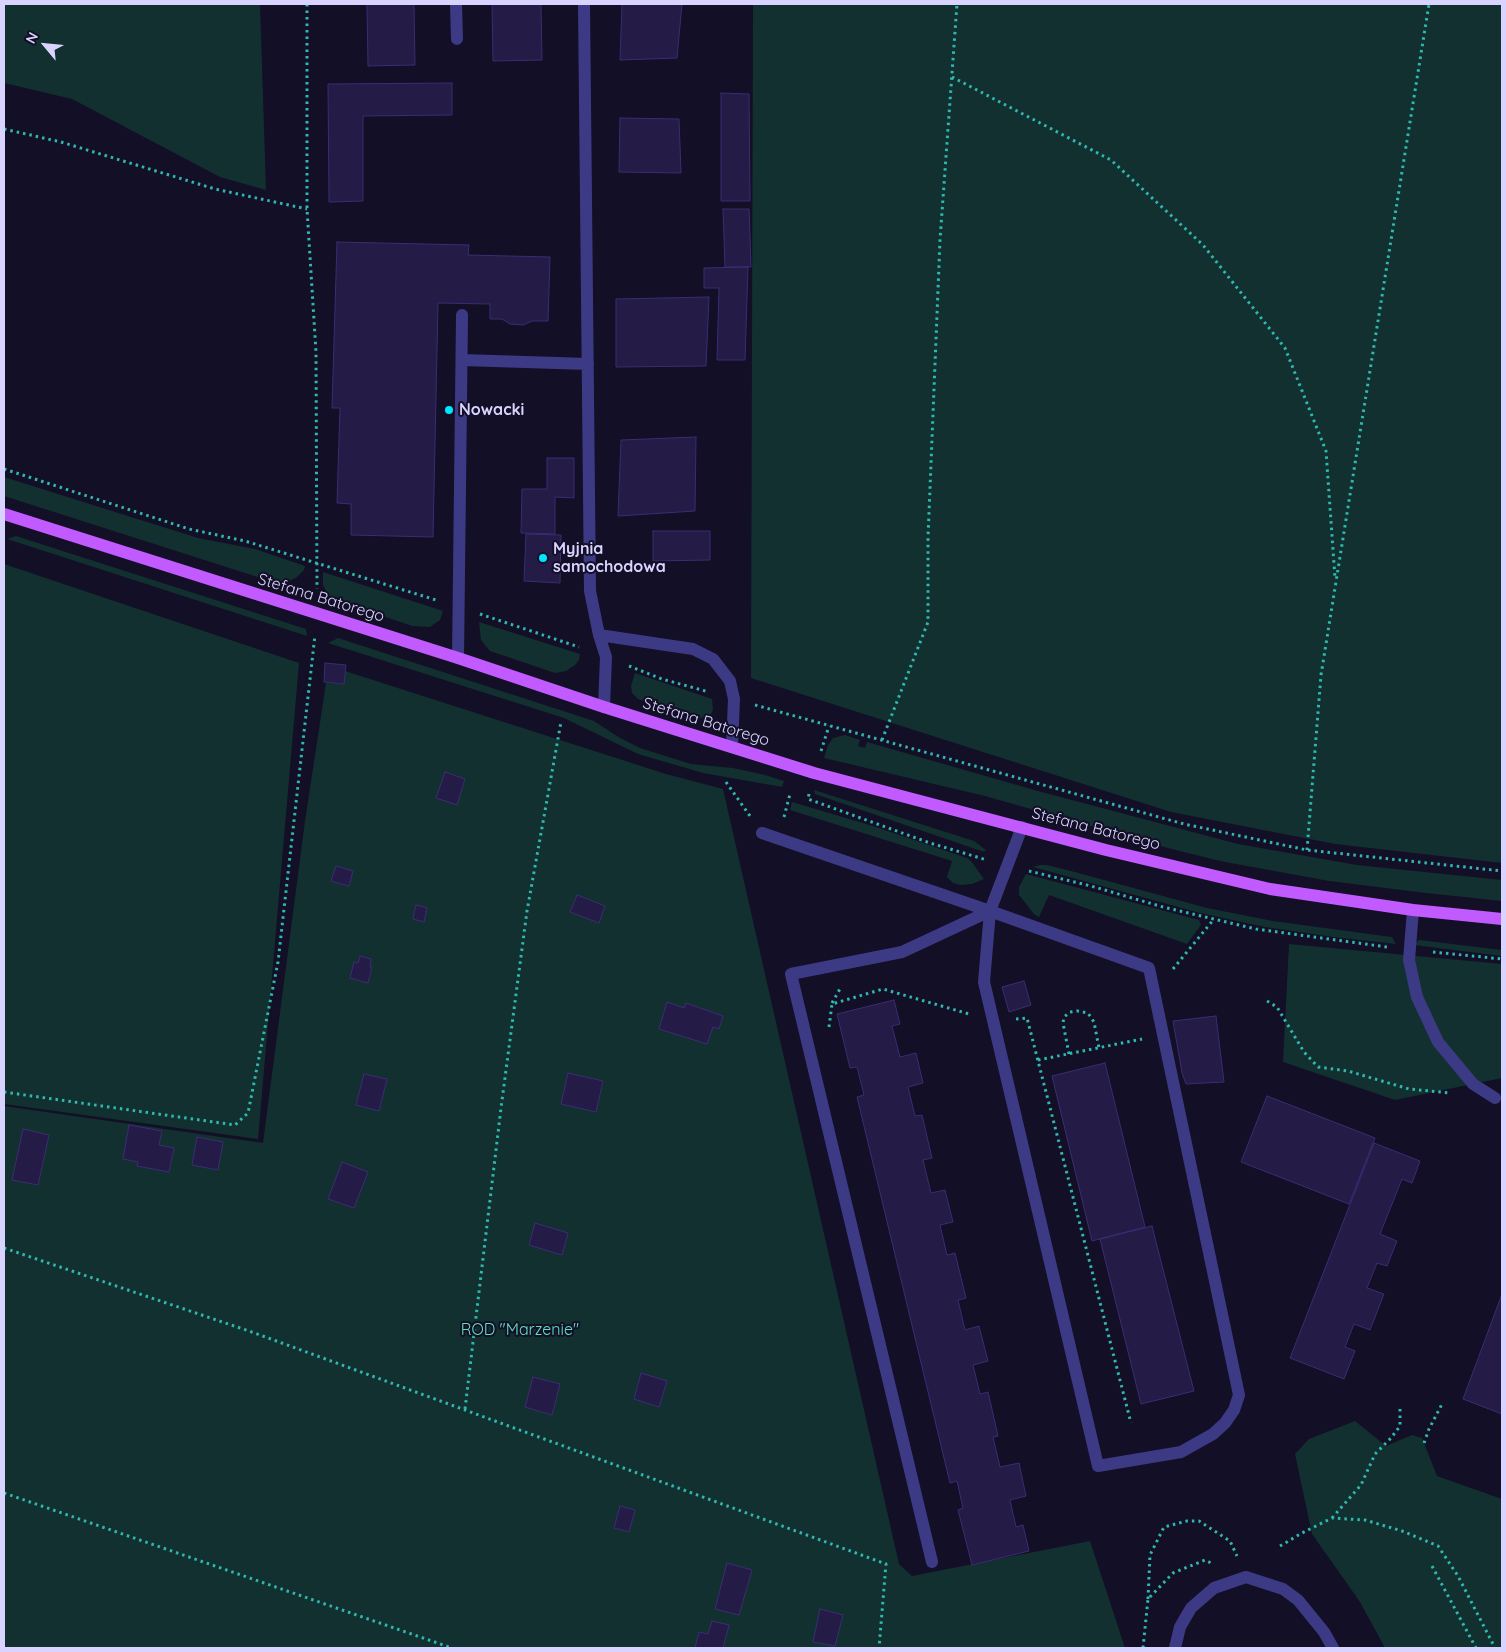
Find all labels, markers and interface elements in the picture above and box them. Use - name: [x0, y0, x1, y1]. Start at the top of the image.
- north arrow: [20, 20, 70, 70]
- text: N: [21, 29, 42, 47]
- place label: Nowacki: [459, 400, 524, 420]
- marker: Nowacki: [443, 404, 455, 416]
- place label: Myjnia samochodowa: [553, 539, 666, 577]
- marker: Myjnia samochodowa: [537, 552, 549, 564]
- street label: Stefana Batorego: [255, 570, 387, 626]
- street label: Stefana Batorego: [640, 694, 772, 750]
- street label: Stefana Batorego: [1030, 804, 1162, 854]
- park label: ROD "Marzenie": [461, 1320, 579, 1340]

